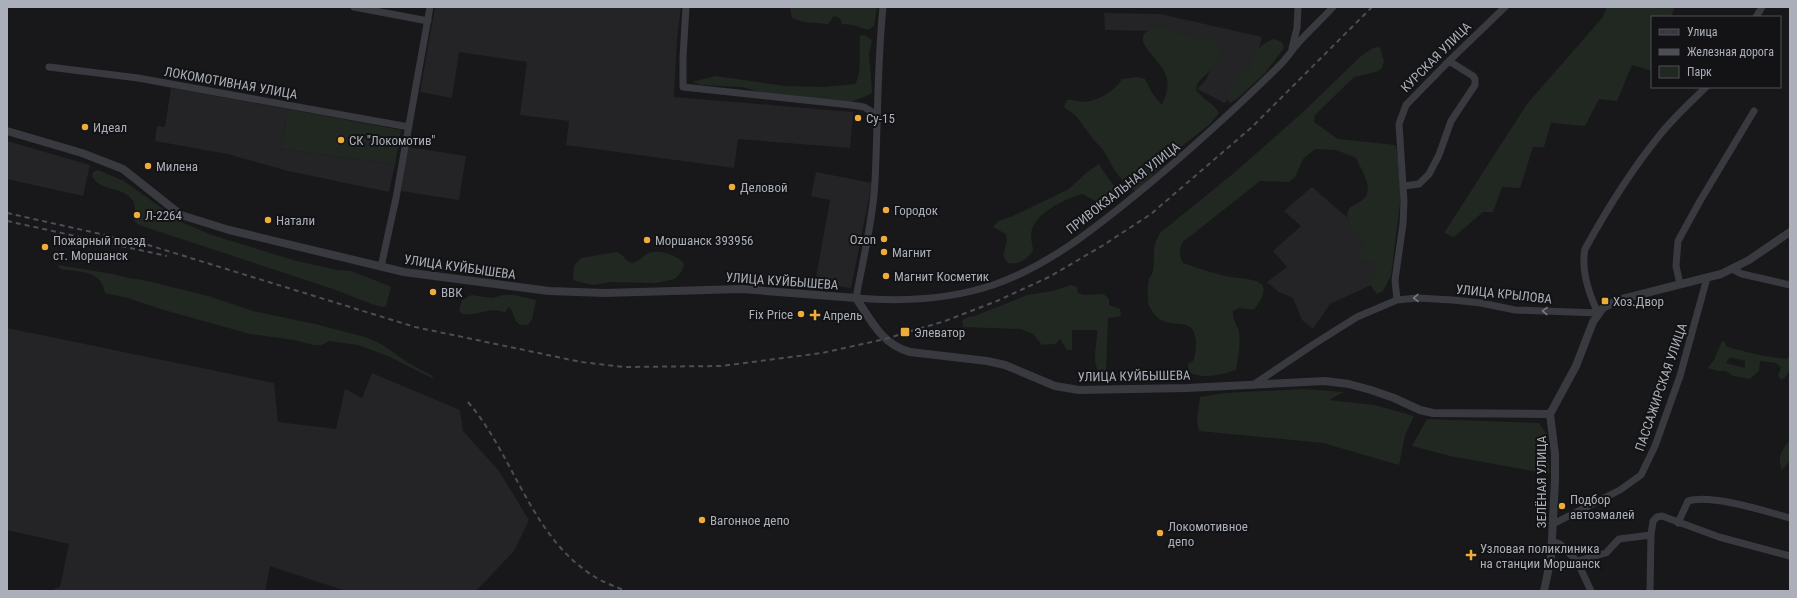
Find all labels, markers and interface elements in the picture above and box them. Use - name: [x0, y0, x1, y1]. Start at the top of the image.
- legend: [1651, 16, 1781, 88]
- street label: КУРСКАЯ УЛИЦА: [1398, 19, 1474, 95]
- text: Улица: [1687, 25, 1718, 39]
- text: Железная дорога: [1687, 45, 1774, 59]
- street label: ЛОКОМОТИВНАЯ УЛИЦА: [163, 64, 299, 102]
- text: Парк: [1687, 65, 1712, 79]
- place label: Су-15: [866, 111, 895, 126]
- marker: Су-15: [853, 113, 863, 123]
- place label: Идеал: [93, 120, 127, 135]
- marker: Идеал: [80, 122, 90, 132]
- place label: СК "Локомотив": [349, 133, 436, 148]
- marker: СК "Локомотив": [336, 135, 346, 145]
- street label: ПРИВОКЗАЛЬНАЯ УЛИЦА: [1063, 139, 1183, 237]
- place label: Милена: [156, 159, 198, 174]
- marker: Милена: [143, 161, 153, 171]
- place label: Деловой: [740, 180, 788, 195]
- marker: Деловой: [727, 182, 737, 192]
- place label: Городок: [894, 203, 939, 218]
- marker: Городок: [881, 205, 891, 215]
- place label: Л-2264: [145, 208, 182, 223]
- marker: Л-2264: [132, 210, 142, 220]
- place label: Натали: [276, 213, 315, 228]
- marker: Натали: [263, 215, 273, 225]
- place label: Ozon: [850, 232, 876, 247]
- place label: Пожарный поезд ст. Моршанск: [53, 233, 146, 263]
- place label: Моршанск 393956: [655, 233, 754, 248]
- marker: Ozon: [879, 234, 889, 244]
- marker: Моршанск 393956: [642, 235, 652, 245]
- marker: Пожарный поезд ст. Моршанск: [40, 242, 50, 252]
- place label: Магнит: [892, 245, 932, 260]
- marker: Магнит: [879, 247, 889, 257]
- street label: УЛИЦА КУЙБЫШЕВА: [403, 252, 517, 282]
- place label: Магнит Косметик: [894, 269, 990, 284]
- street label: УЛИЦА КУЙБЫШЕВА: [725, 270, 839, 292]
- marker: Магнит Косметик: [881, 271, 891, 281]
- street label: УЛИЦА КРЫЛОВА: [1455, 281, 1553, 307]
- place label: ВВК: [441, 285, 463, 300]
- marker: ВВК: [428, 287, 438, 297]
- one-way arrow: [1413, 294, 1419, 303]
- place label: Хоз.Двор: [1613, 294, 1664, 309]
- marker: Хоз.Двор: [1600, 296, 1610, 306]
- place label: Fix Price: [749, 307, 793, 322]
- one-way arrow: [1542, 307, 1548, 315]
- place label: Апрель: [823, 308, 862, 323]
- marker: Fix Price: [796, 309, 806, 319]
- marker: Апрель: [810, 310, 820, 320]
- street label: ПАССАЖИРСКАЯ УЛИЦА: [1632, 321, 1690, 453]
- place label: Элеватор: [914, 325, 965, 340]
- marker: Элеватор: [899, 326, 911, 338]
- street label: УЛИЦА КУЙБЫШЕВА: [1077, 368, 1191, 384]
- street label: ЗЕЛЁНАЯ УЛИЦА: [1534, 435, 1549, 528]
- place label: Подбор автоэмалей: [1570, 492, 1635, 522]
- marker: Подбор автоэмалей: [1557, 501, 1567, 511]
- place label: Вагонное депо: [710, 513, 790, 528]
- marker: Вагонное депо: [697, 515, 707, 525]
- place label: Локомотивное депо: [1168, 519, 1248, 549]
- marker: Локомотивное депо: [1155, 528, 1165, 538]
- place label: Узловая поликлиника на станции Моршанск: [1480, 541, 1601, 571]
- marker: Узловая поликлиника на станции Моршанск: [1465, 549, 1477, 561]

